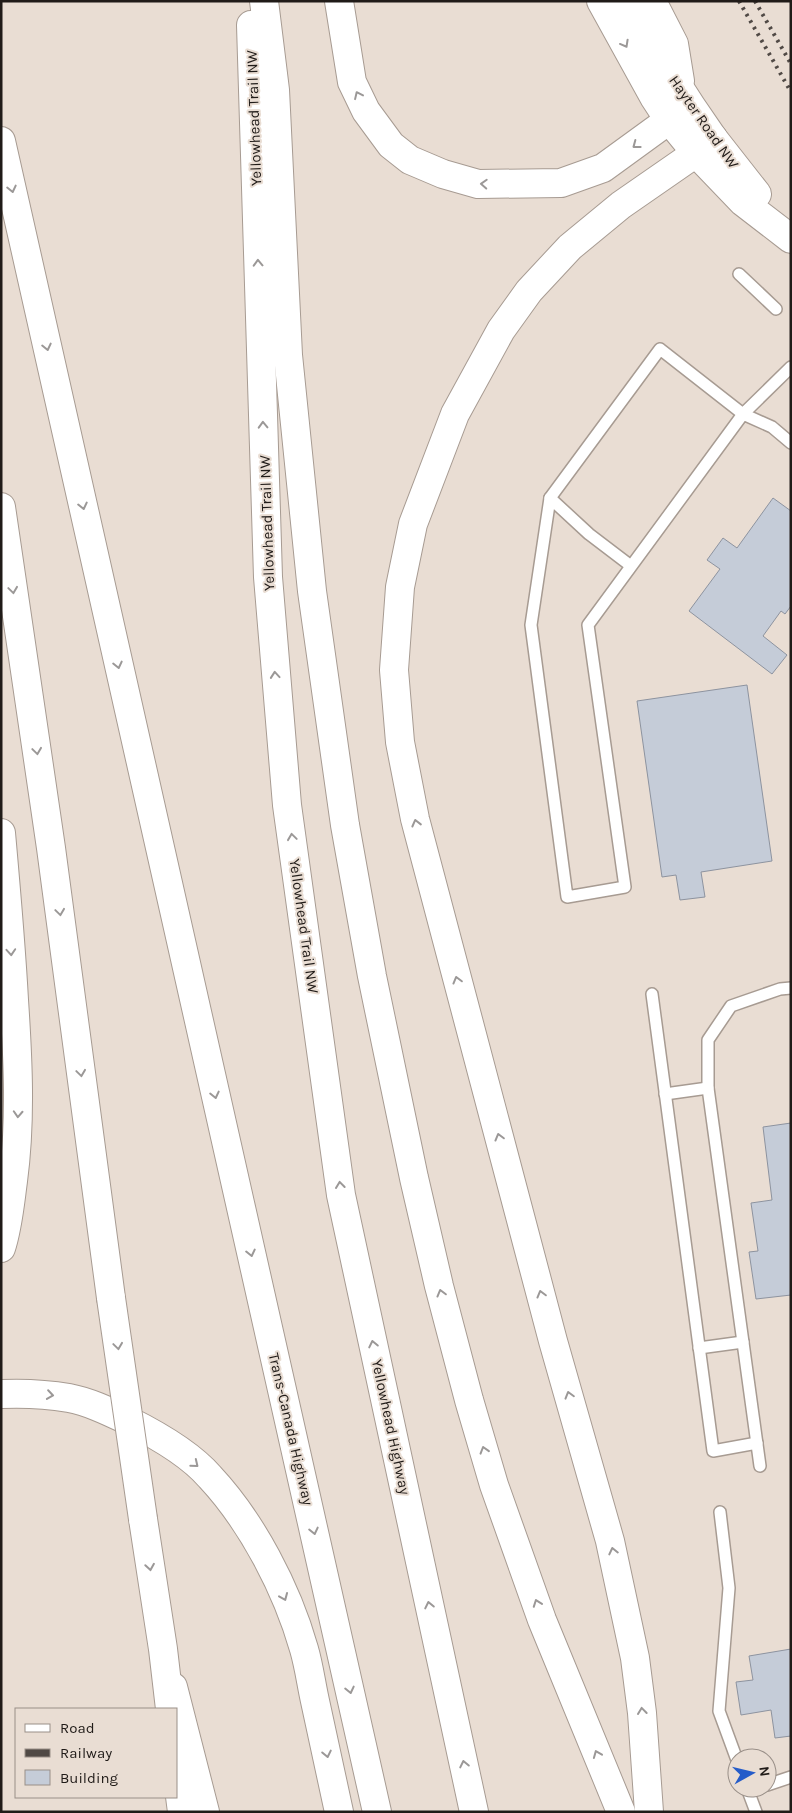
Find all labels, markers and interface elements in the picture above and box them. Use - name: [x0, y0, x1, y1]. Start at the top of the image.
- one-way arrow: [619, 39, 629, 48]
- street label: Yellowhead Trail NW: [243, 49, 265, 186]
- street label: Hayter Road NW: [665, 72, 743, 172]
- one-way arrow: [354, 91, 365, 100]
- one-way arrow: [633, 139, 642, 147]
- one-way arrow: [480, 178, 488, 189]
- one-way arrow: [6, 184, 17, 193]
- one-way arrow: [253, 259, 264, 267]
- one-way arrow: [42, 343, 52, 352]
- one-way arrow: [258, 421, 268, 429]
- street label: Yellowhead Trail NW: [256, 454, 278, 591]
- one-way arrow: [77, 501, 88, 510]
- one-way arrow: [8, 586, 18, 594]
- one-way arrow: [113, 660, 123, 669]
- one-way arrow: [270, 671, 281, 679]
- one-way arrow: [31, 747, 42, 755]
- one-way arrow: [411, 818, 422, 827]
- one-way arrow: [287, 832, 297, 841]
- street label: Yellowhead Trail NW: [286, 857, 322, 995]
- one-way arrow: [54, 907, 64, 916]
- one-way arrow: [6, 948, 17, 956]
- one-way arrow: [453, 976, 463, 984]
- one-way arrow: [75, 1069, 86, 1077]
- one-way arrow: [209, 1090, 220, 1099]
- one-way arrow: [13, 1110, 24, 1118]
- one-way arrow: [494, 1132, 505, 1141]
- one-way arrow: [335, 1180, 346, 1188]
- one-way arrow: [245, 1249, 256, 1258]
- one-way arrow: [436, 1289, 447, 1298]
- one-way arrow: [536, 1290, 546, 1298]
- one-way arrow: [368, 1339, 379, 1348]
- one-way arrow: [112, 1343, 123, 1351]
- street label: Trans-Canada Highway: [265, 1351, 317, 1507]
- street label: Yellowhead Highway: [368, 1358, 414, 1496]
- one-way arrow: [46, 1389, 54, 1400]
- one-way arrow: [564, 1391, 574, 1399]
- one-way arrow: [479, 1446, 489, 1454]
- one-way arrow: [189, 1458, 198, 1466]
- one-way arrow: [308, 1527, 319, 1536]
- one-way arrow: [608, 1547, 619, 1556]
- one-way arrow: [145, 1563, 155, 1571]
- one-way arrow: [278, 1592, 289, 1601]
- one-way arrow: [532, 1600, 542, 1608]
- one-way arrow: [425, 1601, 435, 1610]
- one-way arrow: [344, 1685, 355, 1694]
- one-way arrow: [637, 1706, 648, 1714]
- legend: [15, 1708, 178, 1798]
- text: Road: [60, 1719, 95, 1737]
- text: Railway: [60, 1744, 112, 1762]
- north arrow: [727, 1748, 777, 1798]
- one-way arrow: [321, 1749, 332, 1758]
- one-way arrow: [593, 1750, 604, 1759]
- one-way arrow: [459, 1760, 470, 1769]
- text: N: [755, 1765, 773, 1777]
- text: Building: [60, 1769, 118, 1787]

